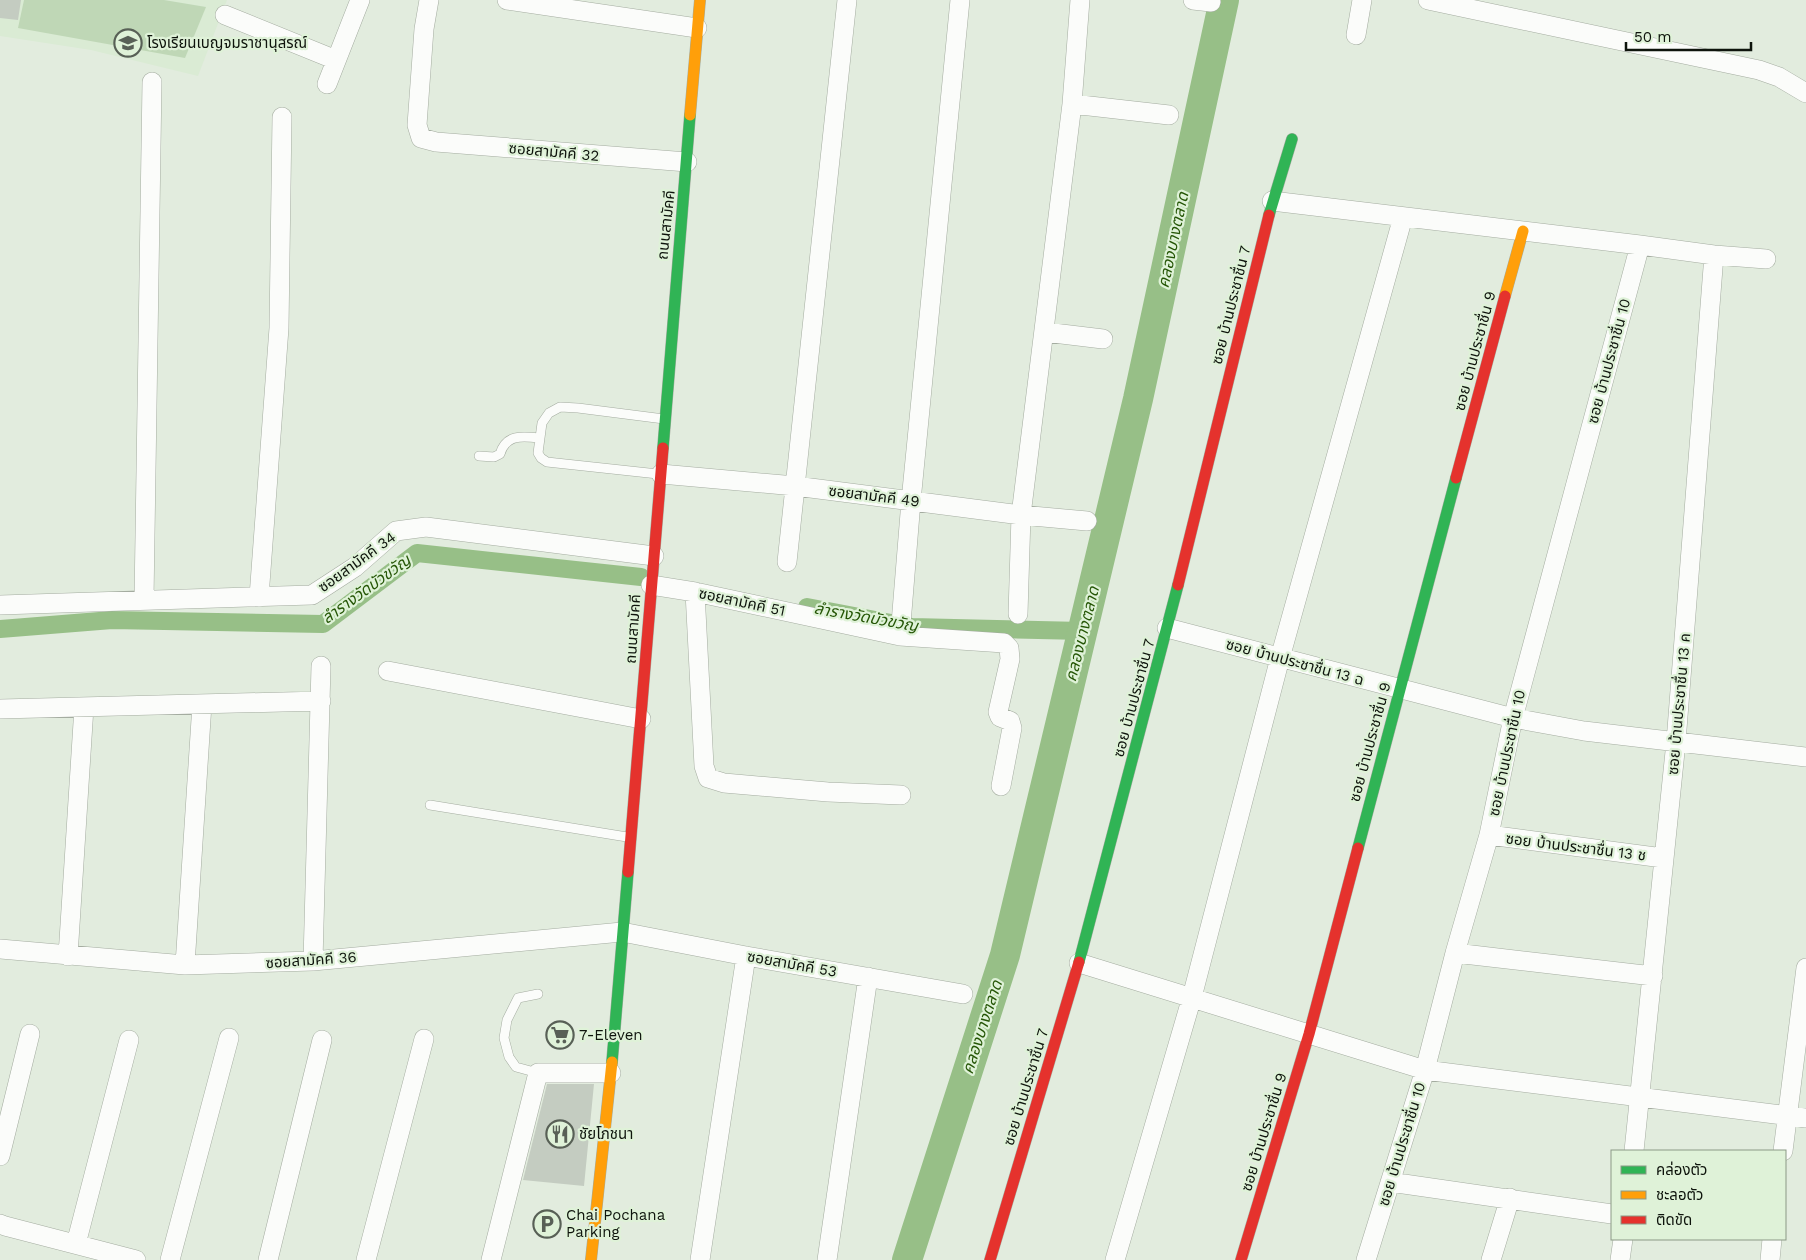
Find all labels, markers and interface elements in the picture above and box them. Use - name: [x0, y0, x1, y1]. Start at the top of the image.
- scale bar: [1626, 20, 1751, 52]
- school or university icon: โรงเรียนเบญจมราชานุสรณ์: [113, 28, 143, 58]
- text: 50 m: [1634, 28, 1671, 46]
- place label: โรงเรียนเบญจมราชานุสรณ์: [147, 34, 307, 52]
- street label: ซอยสามัคคี 32: [508, 139, 600, 165]
- street label: ถนนสามัคคี: [653, 189, 679, 261]
- water label: คลองบางตลาด: [1154, 189, 1193, 289]
- street label: ซอย บ้านประชาชื่น 7: [1206, 243, 1254, 366]
- street label: ซอย บ้านประชาชื่น 9: [1448, 289, 1500, 413]
- street label: ซอย บ้านประชาชื่น 10: [1582, 296, 1634, 425]
- street label: ซอยสามัคคี 49: [827, 481, 921, 511]
- street label: ซอยสามัคคี 34: [315, 528, 399, 596]
- water label: ลำรางวัดบัวขวัญ: [318, 550, 415, 628]
- water label: คลองบางตลาด: [1061, 583, 1103, 683]
- street label: ซอยสามัคคี 51: [697, 584, 787, 620]
- street label: ถนนสามัคคี: [622, 594, 644, 664]
- water label: ลำรางวัดบัวขวัญ: [813, 599, 921, 636]
- street label: ซอย บ้านประชาชื่น 13 ค: [1662, 632, 1694, 776]
- street label: ซอย บ้านประชาชื่น 13 ฉ: [1224, 633, 1366, 689]
- street label: ซอย บ้านประชาชื่น 7: [1108, 636, 1158, 759]
- street label: ซอย บ้านประชาชื่น 9: [1343, 680, 1395, 804]
- street label: ซอย บ้านประชาชื่น 10: [1483, 688, 1529, 818]
- street label: ซอย บ้านประชาชื่น 13 ช: [1505, 827, 1647, 865]
- street label: ซอยสามัคคี 53: [746, 947, 838, 981]
- street label: ซอยสามัคคี 36: [265, 948, 357, 972]
- water label: คลองบางตลาด: [958, 977, 1006, 1076]
- supermarket icon: 7-Eleven: [545, 1020, 575, 1050]
- place label: 7-Eleven: [579, 1026, 643, 1044]
- street label: ซอย บ้านประชาชื่น 7: [998, 1026, 1052, 1148]
- street label: ซอย บ้านประชาชื่น 9: [1236, 1070, 1291, 1193]
- street label: ซอย บ้านประชาชื่น 10: [1373, 1079, 1429, 1208]
- restaurant icon: ชัยโภชนา: [545, 1119, 575, 1149]
- place label: ชัยโภชนา: [579, 1125, 633, 1143]
- legend: [1611, 1150, 1786, 1240]
- text: คล่องตัว: [1656, 1161, 1707, 1179]
- text: ชะลอตัว: [1656, 1186, 1703, 1204]
- place label: Chai Pochana Parking: [566, 1206, 666, 1241]
- parking icon: Chai Pochana Parking: [532, 1209, 562, 1239]
- text: ติดขัด: [1656, 1211, 1692, 1229]

